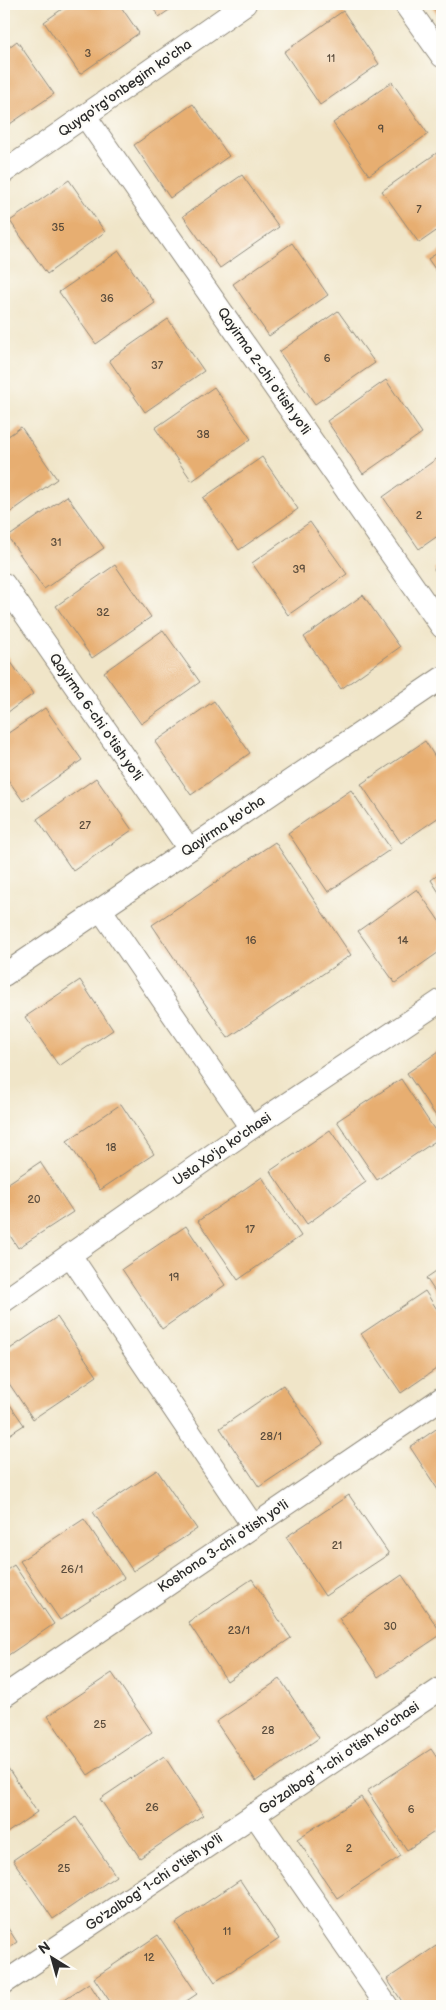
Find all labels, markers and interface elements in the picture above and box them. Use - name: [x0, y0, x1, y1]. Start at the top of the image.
- street label: Quyqo'rg'onbegim ko'cha: [55, 35, 195, 140]
- house number: 3: [85, 47, 92, 60]
- house number: 11: [327, 52, 335, 65]
- house number: 9: [378, 123, 384, 136]
- house number: 7: [416, 203, 422, 216]
- house number: 35: [51, 221, 65, 234]
- house number: 36: [100, 292, 114, 305]
- street label: Qayirma 2-chi o'tish yo'li: [214, 304, 314, 438]
- house number: 6: [324, 352, 331, 365]
- house number: 37: [151, 359, 164, 372]
- house number: 38: [196, 428, 210, 441]
- house number: 2: [416, 509, 423, 522]
- house number: 31: [50, 536, 62, 549]
- house number: 39: [292, 563, 306, 576]
- house number: 32: [96, 606, 110, 619]
- street label: Qayirma 6-chi o'tish yo'li: [46, 650, 146, 784]
- street label: Qayirma ko'cha: [178, 792, 268, 860]
- house number: 27: [79, 819, 92, 832]
- house number: 16: [246, 934, 257, 947]
- house number: 14: [398, 934, 409, 947]
- street label: Usta Xo'ja ko'chasi: [170, 1109, 274, 1189]
- house number: 18: [106, 1141, 116, 1154]
- house number: 20: [28, 1193, 41, 1206]
- house number: 17: [245, 1223, 255, 1236]
- house number: 19: [169, 1271, 179, 1284]
- house number: 28/1: [260, 1430, 282, 1443]
- street label: Koshona 3-chi o'tish yo'li: [154, 1496, 292, 1596]
- house number: 21: [332, 1539, 342, 1552]
- house number: 26/1: [61, 1563, 83, 1576]
- house number: 30: [383, 1620, 397, 1633]
- house number: 23/1: [228, 1624, 250, 1637]
- street label: Go'zalbog' 1-chi o'tish ko'chasi: [255, 1698, 423, 1818]
- house number: 25: [94, 1718, 106, 1731]
- house number: 28: [262, 1724, 274, 1737]
- house number: 26: [145, 1801, 159, 1814]
- house number: 6: [408, 1803, 415, 1816]
- street label: Go'zalbog' 1-chi o'tish yo'li: [82, 1830, 226, 1934]
- house number: 2: [346, 1842, 353, 1855]
- house number: 25: [58, 1862, 70, 1875]
- house number: 11: [223, 1925, 231, 1938]
- north arrow: [28, 1932, 78, 1982]
- text: N: [35, 1938, 54, 1958]
- house number: 12: [144, 1951, 155, 1964]

